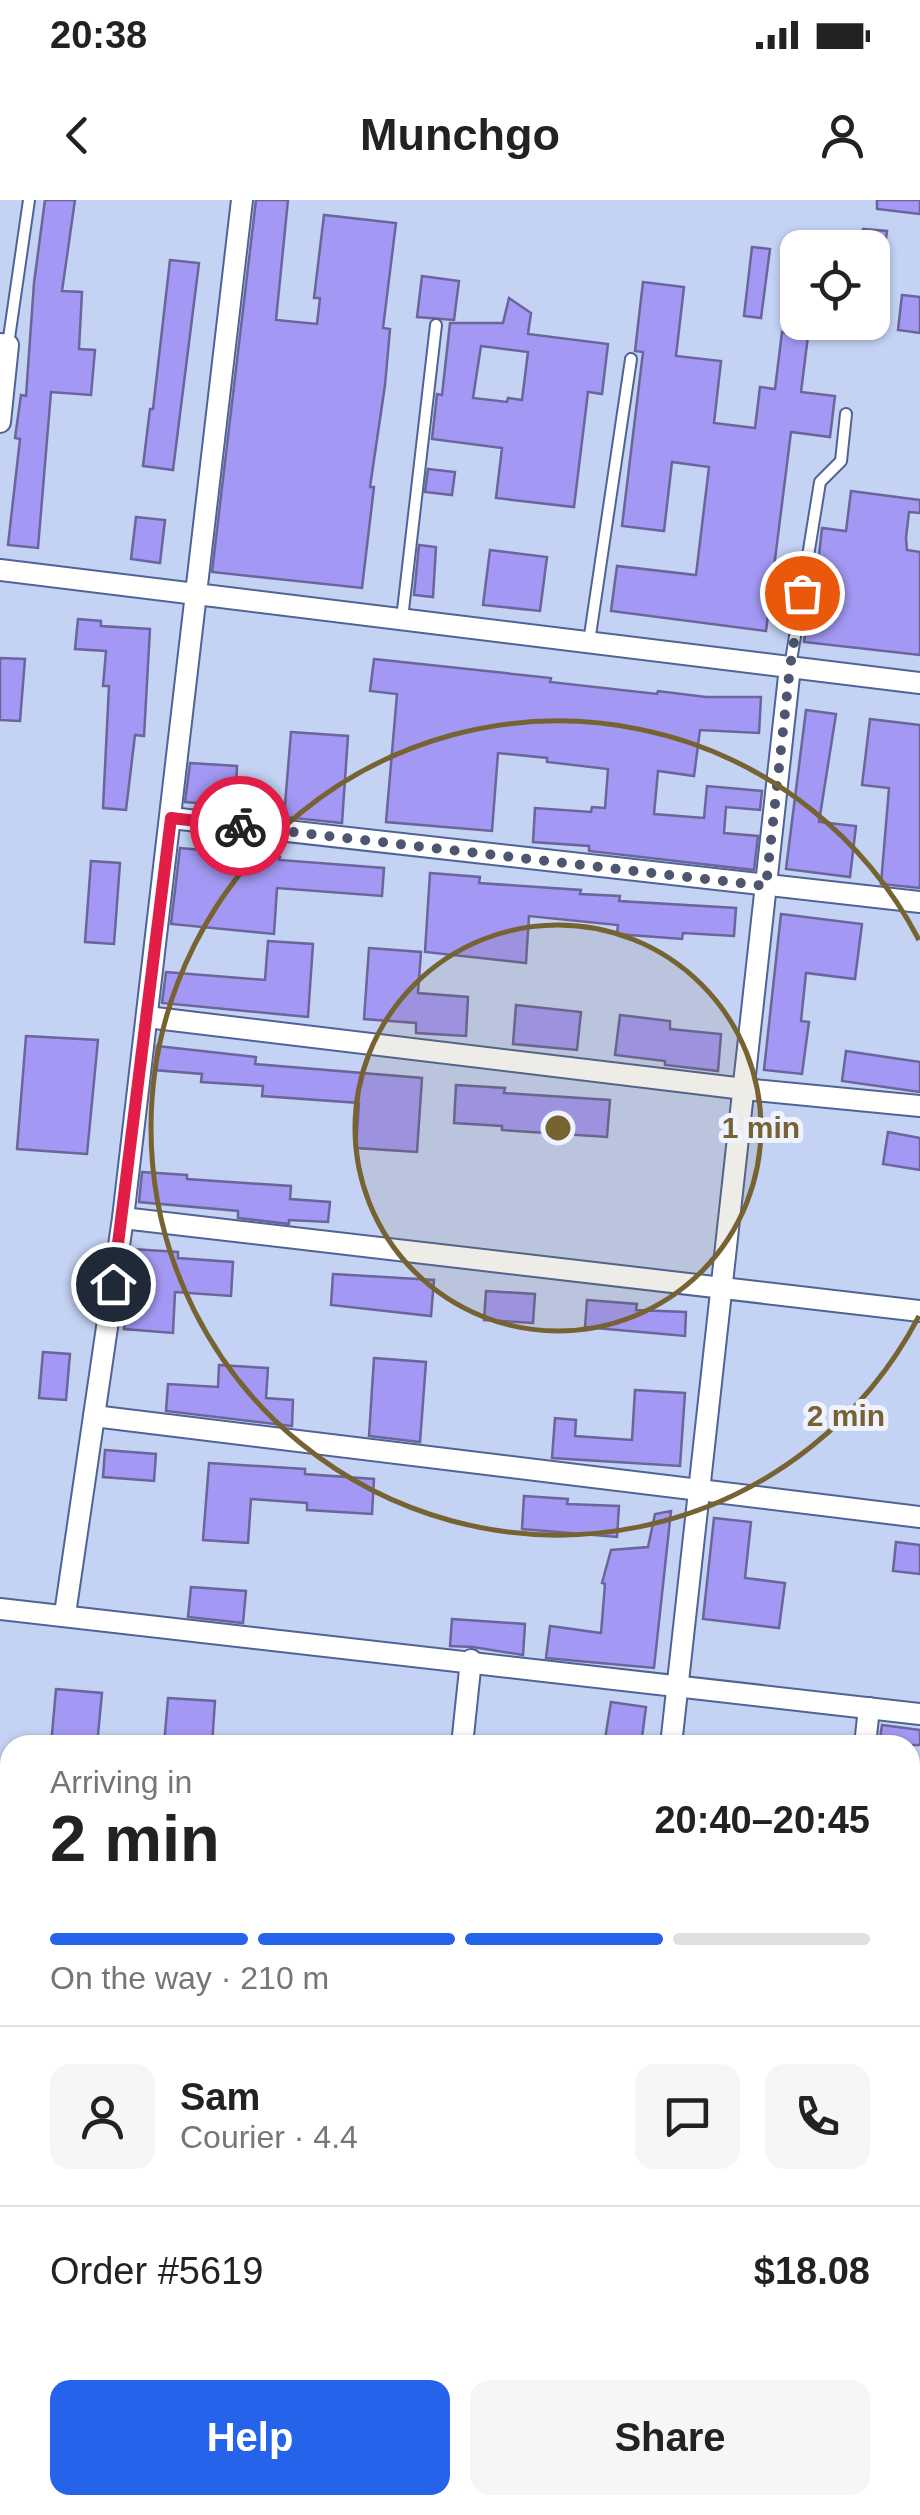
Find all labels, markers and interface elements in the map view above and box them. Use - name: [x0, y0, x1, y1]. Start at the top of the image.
- text: 20:38: [50, 14, 147, 56]
- icon: back: [50, 108, 105, 163]
- icon: person: [815, 108, 870, 163]
- text: Munchgo: [360, 109, 560, 160]
- map controls: [780, 230, 890, 340]
- button: locate: [780, 230, 890, 340]
- pin: [760, 551, 845, 636]
- icon: bag: [775, 566, 830, 621]
- courier: [190, 776, 290, 876]
- icon: bike: [213, 799, 268, 854]
- centre of rings: [540, 1110, 576, 1146]
- text: 1 min: [722, 1111, 800, 1144]
- pin: [71, 1242, 156, 1327]
- icon: home: [86, 1257, 141, 1312]
- text: 2 min: [807, 1399, 885, 1432]
- text: Arriving in: [50, 1764, 192, 1800]
- text: 20:40–20:45: [654, 1799, 870, 1841]
- text: 2 min: [50, 1802, 220, 1875]
- text: On the way · 210 m: [50, 1960, 329, 1996]
- button: person: [50, 2064, 155, 2169]
- button: chat: [635, 2064, 740, 2169]
- button: phone: [765, 2064, 870, 2169]
- text: Sam: [180, 2076, 260, 2118]
- text: Courier · 4.4: [180, 2119, 358, 2155]
- text: Order #5619: [50, 2250, 263, 2292]
- text: $18.08: [754, 2250, 870, 2292]
- button: Help: [50, 2380, 450, 2495]
- button: Share: [470, 2380, 870, 2495]

